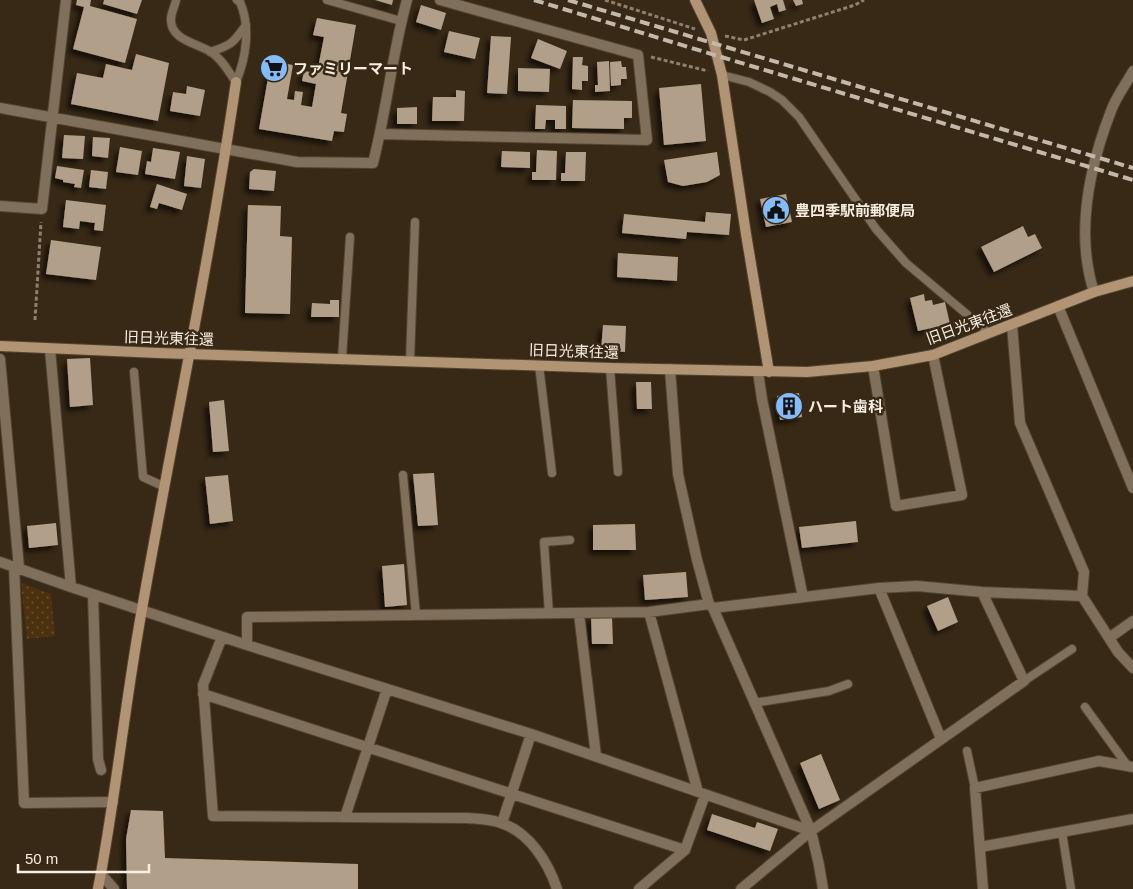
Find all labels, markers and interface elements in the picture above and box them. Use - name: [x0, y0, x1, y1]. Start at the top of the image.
- supermarket icon: ファミリーマート: [259, 53, 289, 83]
- place label: ファミリーマート: [293, 60, 413, 77]
- public building icon: 豊四季駅前郵便局: [761, 195, 791, 225]
- place label: 豊四季駅前郵便局: [795, 202, 915, 219]
- street label: 旧日光東往還: [924, 301, 1014, 347]
- street label: 旧日光東往還: [124, 328, 214, 348]
- street label: 旧日光東往還: [529, 341, 619, 361]
- building icon: ハート歯科: [774, 391, 804, 421]
- place label: ハート歯科: [808, 398, 883, 415]
- scale bar: [18, 842, 149, 874]
- text: 50 m: [25, 850, 58, 867]

